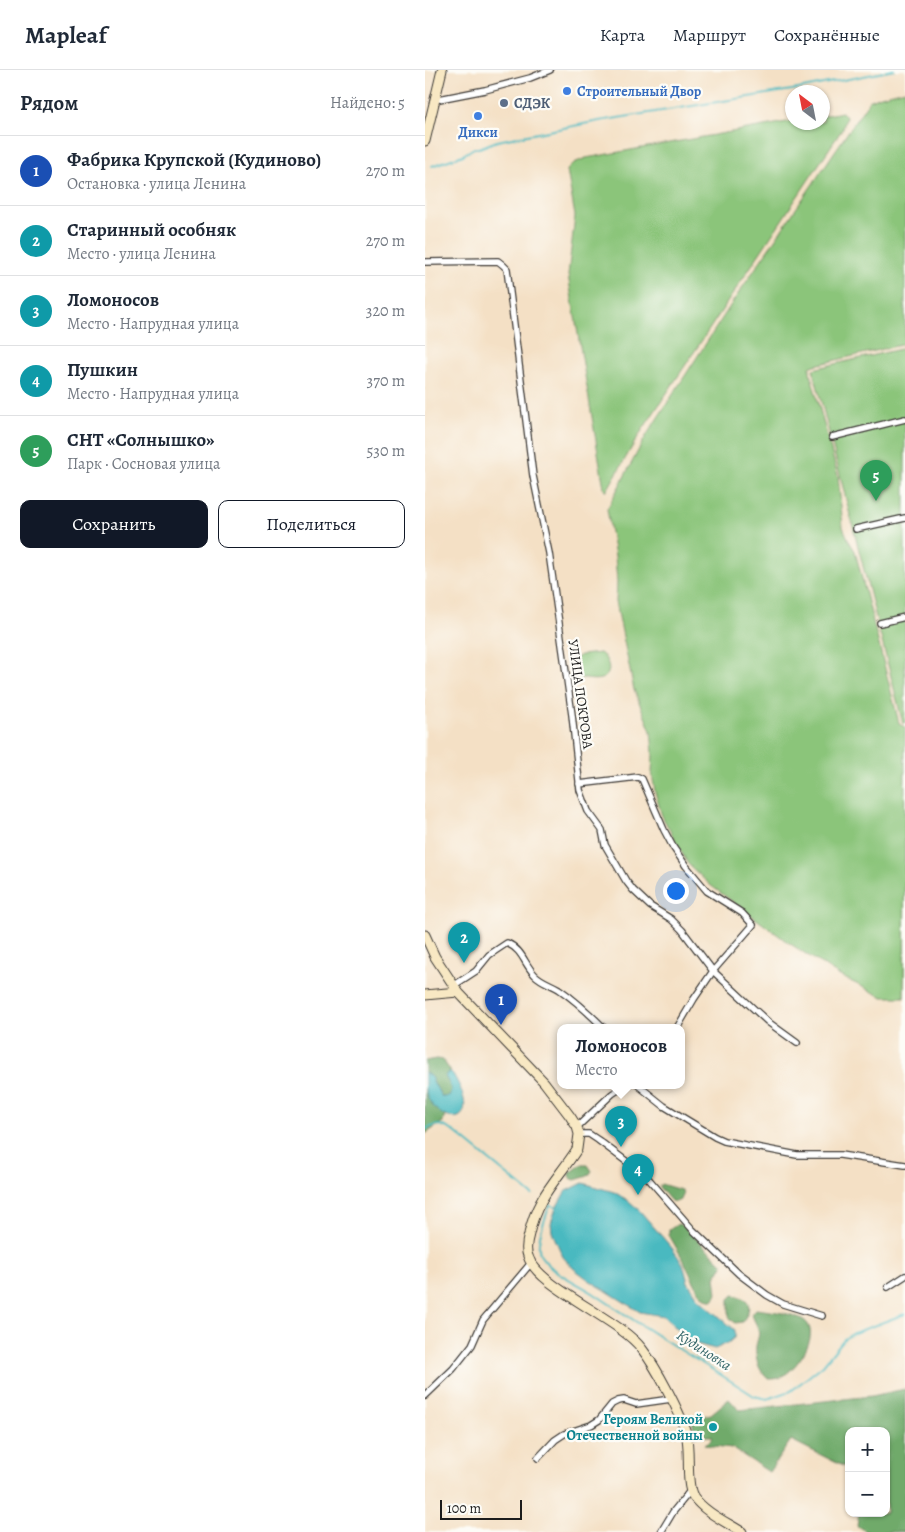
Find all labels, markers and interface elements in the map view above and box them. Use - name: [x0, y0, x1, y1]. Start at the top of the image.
- text: Mapleaf: [25, 19, 107, 51]
- text: Карта: [600, 23, 645, 47]
- text: Маршрут: [673, 23, 746, 47]
- text: Сохранённые: [774, 23, 880, 47]
- place label: Строительный Двор: [577, 82, 702, 101]
- marker: Строительный Двор: [561, 85, 573, 97]
- north arrow: [785, 85, 830, 130]
- text: Рядом: [20, 89, 78, 117]
- text: Найдено: 5: [330, 92, 405, 114]
- place label: СДЭК: [514, 94, 551, 113]
- marker: СДЭК: [498, 97, 510, 109]
- marker: Дикси: [472, 110, 484, 122]
- place label: Дикси: [458, 123, 498, 142]
- text: Фабрика Крупской (Кудиново): [67, 147, 321, 173]
- text: 1: [33, 160, 39, 182]
- text: 270 m: [366, 160, 405, 182]
- text: Остановка · улица Ленина: [67, 173, 246, 195]
- text: Старинный особняк: [67, 217, 236, 243]
- text: 2: [32, 230, 40, 252]
- text: 270 m: [366, 230, 405, 252]
- text: Место · улица Ленина: [67, 243, 216, 265]
- text: Ломоносов: [67, 287, 159, 313]
- text: 3: [33, 300, 39, 322]
- text: 320 m: [366, 300, 405, 322]
- text: Место · Напрудная улица: [67, 313, 239, 335]
- text: Пушкин: [67, 357, 138, 383]
- text: 4: [32, 370, 40, 392]
- text: 370 m: [367, 370, 405, 392]
- text: Место · Напрудная улица: [67, 383, 239, 405]
- text: СНТ «Солнышко»: [67, 427, 215, 453]
- text: 5: [33, 440, 39, 462]
- text: 530 m: [366, 440, 405, 462]
- text: Парк · Сосновая улица: [67, 453, 221, 475]
- pin: 5: [860, 460, 892, 501]
- button: Сохранить: [20, 500, 208, 548]
- button: Поделиться: [218, 500, 405, 548]
- street label: УЛИЦА ПОКРОВА: [563, 638, 598, 751]
- your location: [663, 878, 689, 904]
- pin: 2: [448, 922, 480, 963]
- pin: 1: [485, 984, 517, 1025]
- popup: [557, 1024, 685, 1089]
- text: Ломоносов: [575, 1033, 667, 1059]
- text: Место: [575, 1059, 618, 1081]
- pin: 3: [605, 1106, 637, 1147]
- pin: 4: [622, 1154, 654, 1195]
- water label: Кудиновка: [673, 1325, 735, 1375]
- place label: Героям Великой Отечественной войны: [567, 1410, 703, 1445]
- marker: Героям Великой Отечественной войны: [707, 1421, 719, 1433]
- map controls: [845, 1427, 890, 1517]
- button: +: [845, 1427, 890, 1472]
- button: −: [845, 1472, 890, 1517]
- scale bar: [440, 1497, 523, 1520]
- text: 100 m: [447, 1499, 481, 1518]

